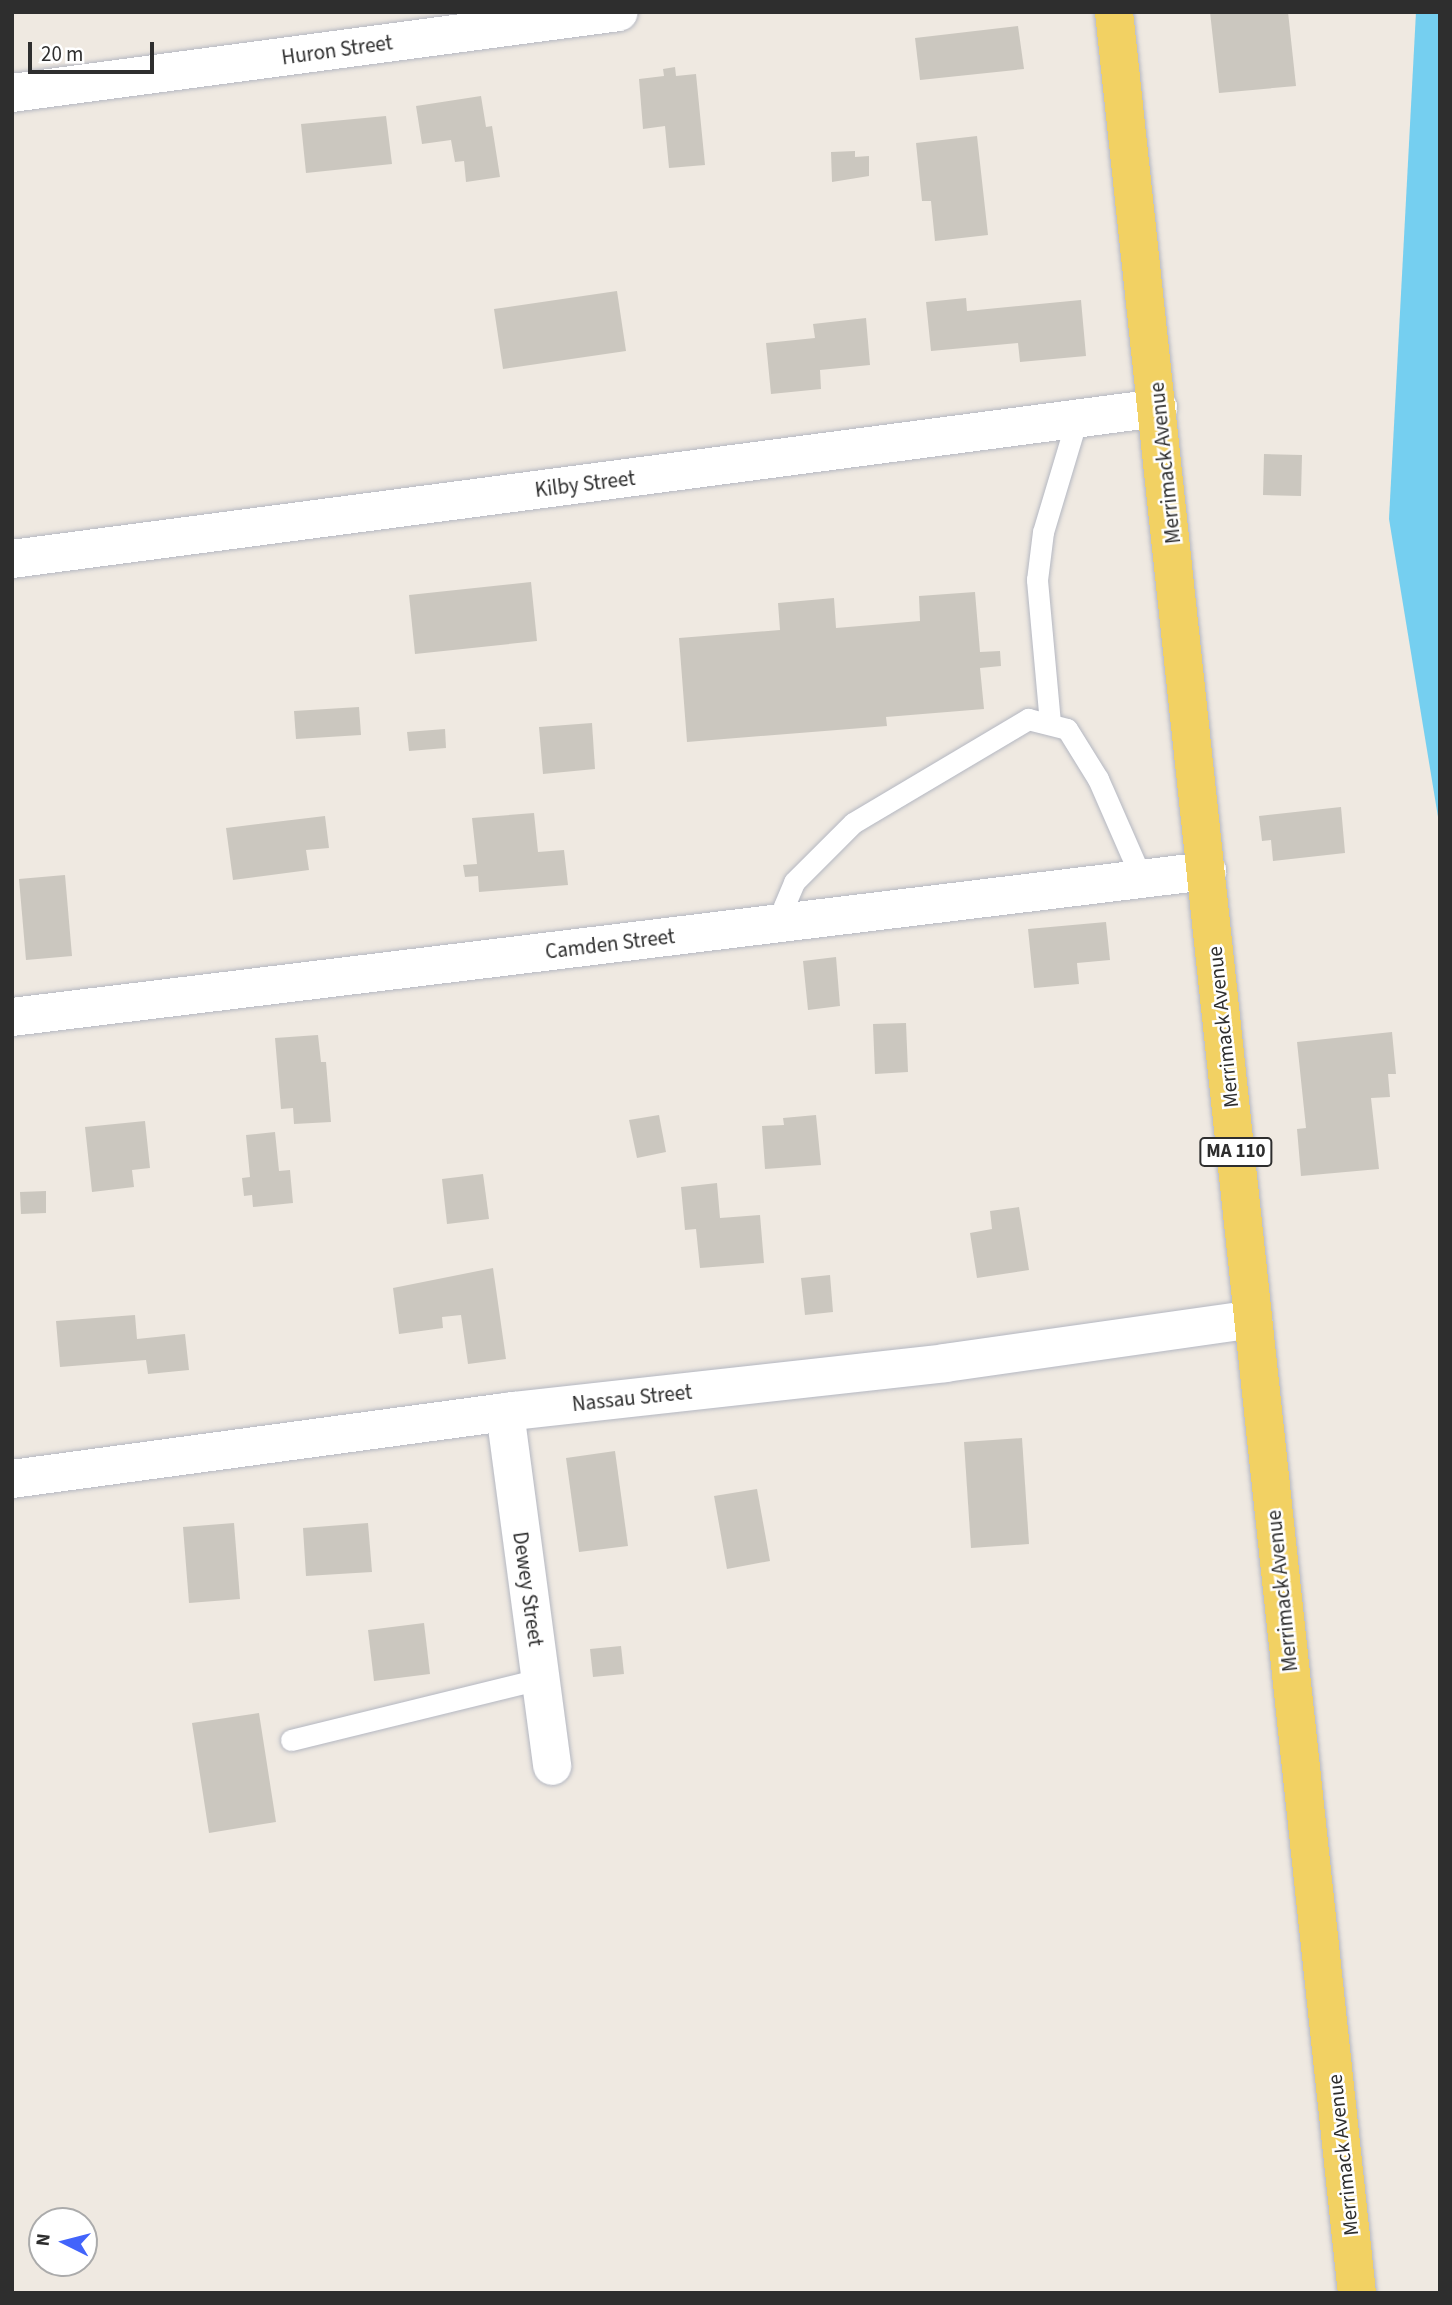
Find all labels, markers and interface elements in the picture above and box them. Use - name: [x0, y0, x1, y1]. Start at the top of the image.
- scale bar: [32, 28, 158, 72]
- street label: Huron Street: [280, 30, 394, 70]
- text: 20 m: [41, 39, 83, 69]
- street label: Merrimack Avenue: [1144, 381, 1186, 545]
- street label: Kilby Street: [533, 465, 637, 503]
- street label: Camden Street: [544, 924, 676, 964]
- street label: Merrimack Avenue: [1202, 945, 1244, 1109]
- road number: MA 110: [1199, 1136, 1273, 1168]
- street label: Nassau Street: [571, 1379, 693, 1417]
- street label: Merrimack Avenue: [1261, 1509, 1303, 1673]
- street label: Dewey Street: [507, 1530, 549, 1648]
- street label: Merrimack Avenue: [1322, 2073, 1364, 2237]
- north arrow: [28, 2207, 98, 2277]
- text: N: [30, 2232, 58, 2248]

